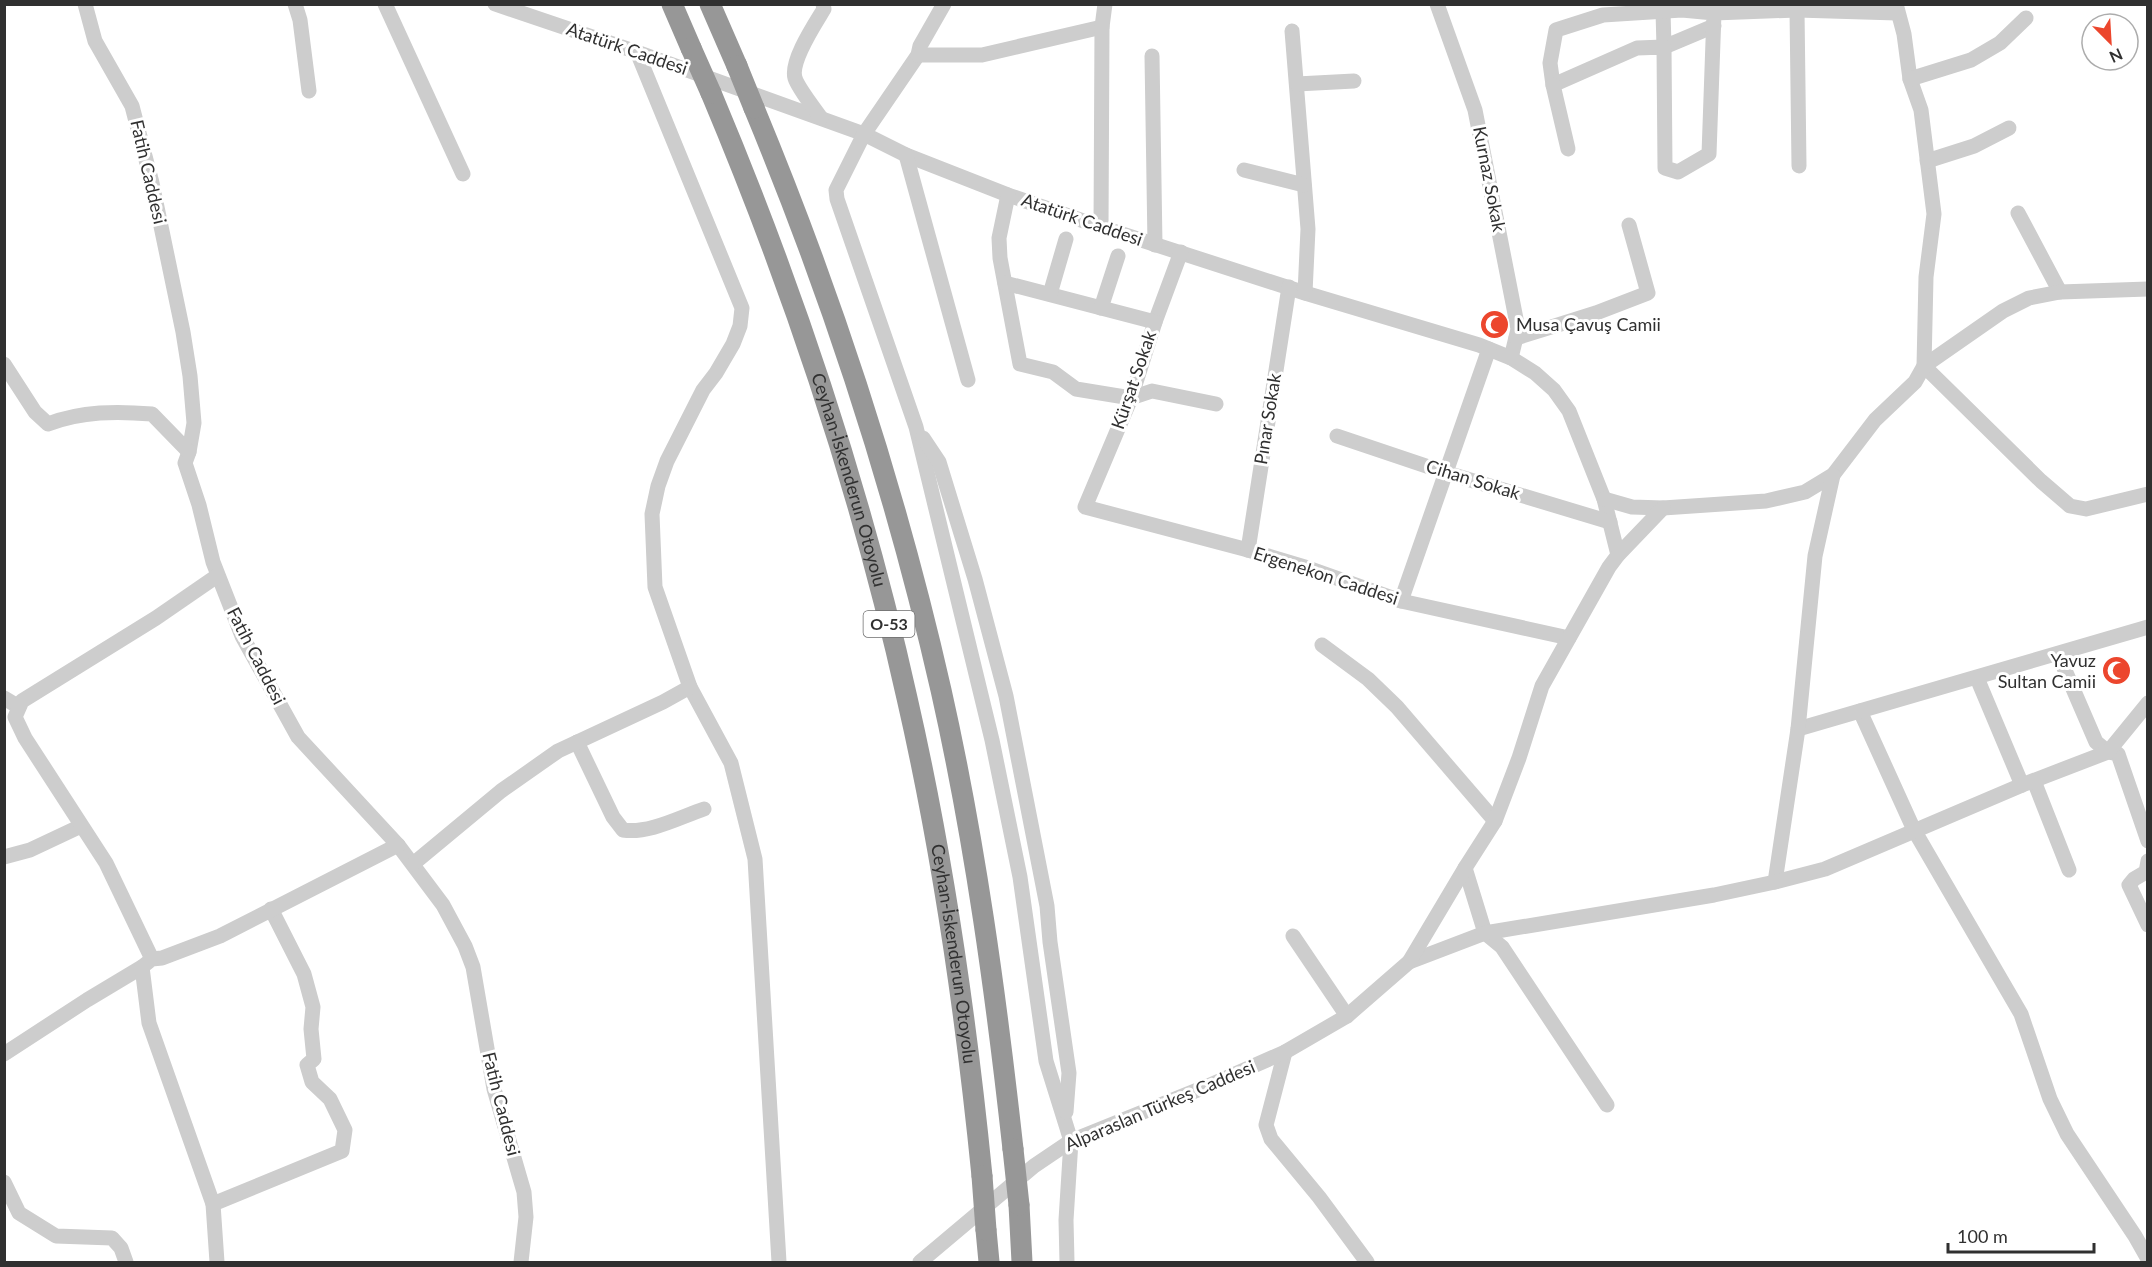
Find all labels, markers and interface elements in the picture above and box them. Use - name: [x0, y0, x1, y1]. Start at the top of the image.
- north arrow: [2080, 12, 2140, 72]
- street label: Atatürk Caddesi: [564, 17, 691, 79]
- text: N: [2107, 45, 2126, 67]
- street label: Fatih Caddesi: [126, 118, 172, 226]
- street label: Kurnaz Sokak: [1469, 124, 1511, 234]
- street label: Atatürk Caddesi: [1019, 188, 1146, 250]
- mosque icon: Musa Çavuş Camii: [1479, 309, 1511, 341]
- place label: Musa Çavuş Camii: [1516, 313, 1661, 335]
- street label: Kürşat Sokak: [1106, 327, 1160, 432]
- street label: Ceyhan-İskenderun Otoyolu: [807, 370, 892, 589]
- street label: Pınar Sokak: [1249, 371, 1285, 466]
- street label: Cihan Sokak: [1424, 454, 1524, 504]
- street label: Ergenekon Caddesi: [1251, 541, 1402, 609]
- street label: Fatih Caddesi: [223, 603, 291, 708]
- road number: O-53: [864, 611, 914, 637]
- place label: Yavuz Sultan Camii: [1998, 649, 2096, 692]
- mosque icon: Yavuz Sultan Camii: [2101, 655, 2133, 687]
- street label: Ceyhan-İskenderun Otoyolu: [927, 842, 982, 1065]
- street label: Fatih Caddesi: [478, 1050, 525, 1158]
- street label: Alparaslan Türkeş Caddesi: [1061, 1055, 1258, 1155]
- scale bar: [1948, 1216, 2094, 1254]
- text: 100 m: [1957, 1225, 2008, 1247]

